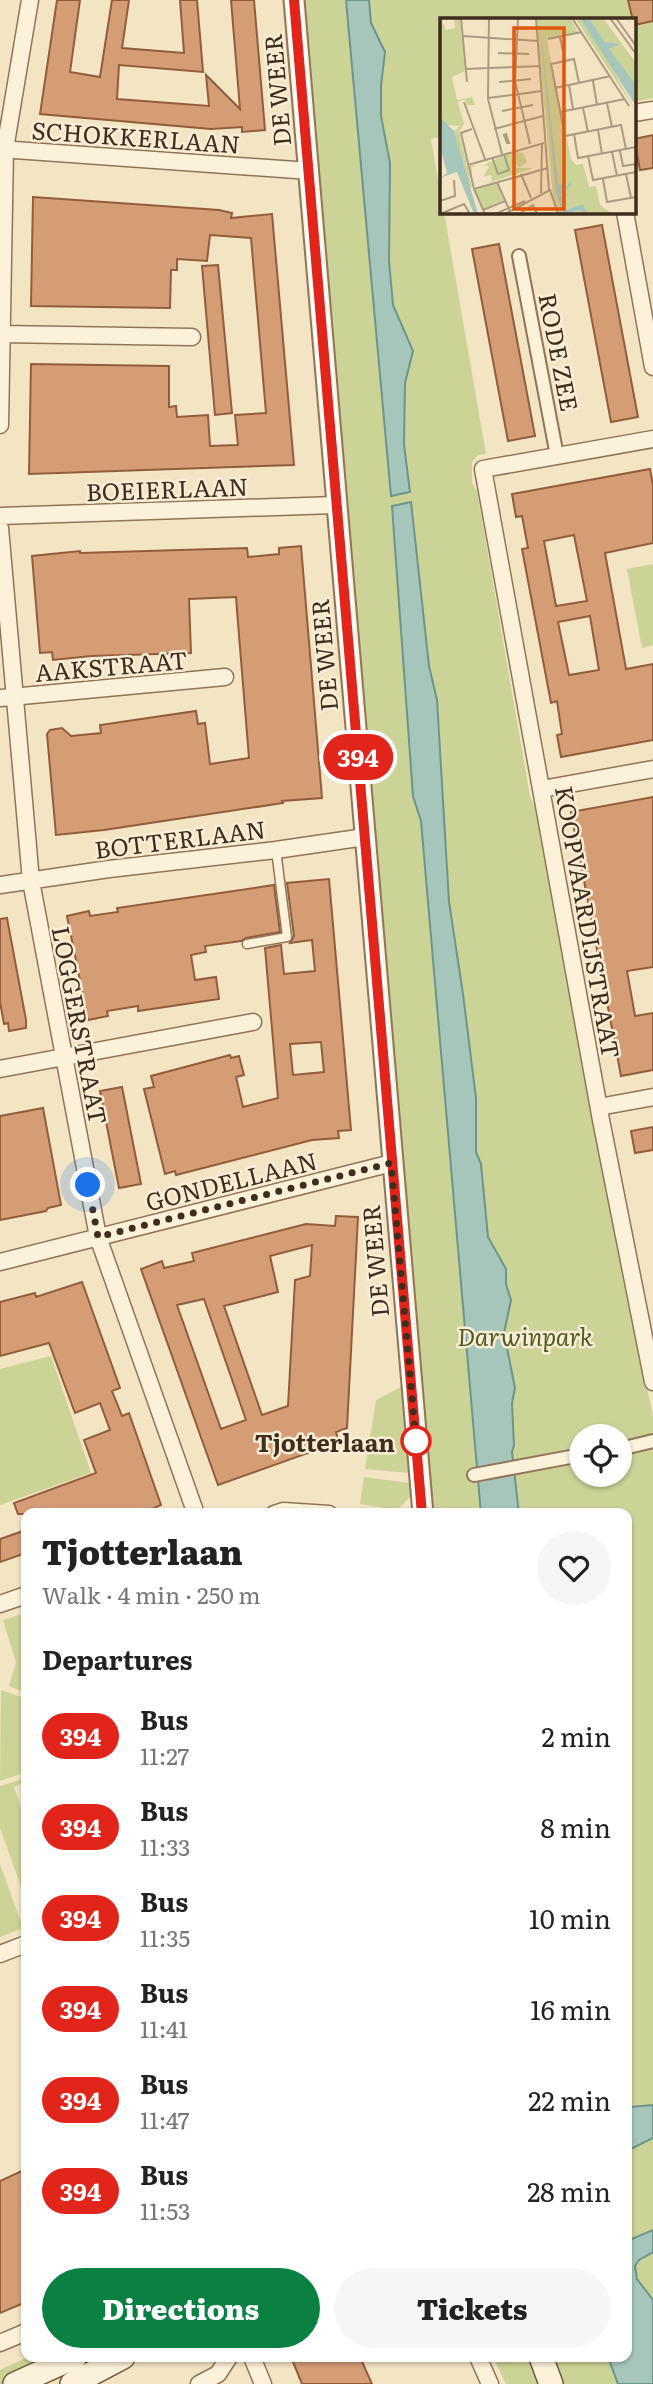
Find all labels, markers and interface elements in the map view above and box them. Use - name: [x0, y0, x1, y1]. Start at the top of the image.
- inset map: [440, 18, 636, 214]
- street label: DE WEER: [254, 32, 298, 148]
- street label: SCHOKKERLAAN: [31, 111, 241, 161]
- street label: RODE ZEE: [531, 290, 589, 414]
- street label: BOEIERLAAN: [85, 468, 249, 508]
- street label: DE WEER: [301, 597, 345, 713]
- street label: AAKSTRAAT: [33, 641, 189, 689]
- line badge: 394: [318, 734, 398, 780]
- text: 394: [337, 739, 379, 774]
- street label: KOOPVAARDIJSTRAAT: [548, 783, 630, 1061]
- street label: BOTTERLAAN: [92, 810, 268, 866]
- street label: LOGGERSTRAAT: [45, 923, 117, 1127]
- street label: GONDELLAAN: [141, 1142, 321, 1218]
- your location: [70, 1167, 105, 1202]
- street label: DE WEER: [352, 1203, 396, 1319]
- park label: Darwinpark: [457, 1318, 594, 1353]
- place label: Tjotterlaan: [255, 1424, 395, 1459]
- map controls: [569, 1424, 632, 1487]
- button: locate: [569, 1424, 632, 1487]
- marker: Tjotterlaan: [401, 1426, 431, 1456]
- text: Tjotterlaan: [42, 1526, 243, 1575]
- button: heart: [537, 1531, 611, 1605]
- text: Walk · 4 min · 250 m: [42, 1577, 261, 1611]
- text: Departures: [42, 1639, 193, 1678]
- text: Bus: [140, 1699, 188, 1738]
- text: 2 min: [542, 1716, 611, 1755]
- text: 394: [60, 1718, 101, 1753]
- text: 11:27: [140, 1738, 189, 1772]
- text: Bus: [140, 1790, 188, 1829]
- text: 8 min: [540, 1807, 611, 1846]
- text: 394: [60, 1809, 101, 1844]
- text: 11:33: [140, 1829, 190, 1863]
- text: Bus: [140, 1881, 188, 1920]
- text: 10 min: [529, 1898, 611, 1937]
- text: 394: [60, 1900, 101, 1935]
- text: 11:35: [140, 1920, 190, 1954]
- text: Bus: [140, 1972, 188, 2011]
- text: 16 min: [530, 1989, 611, 2028]
- text: 394: [60, 1991, 101, 2026]
- text: 11:41: [140, 2011, 188, 2045]
- text: Bus: [140, 2063, 188, 2102]
- text: 22 min: [528, 2080, 611, 2119]
- text: 394: [60, 2082, 101, 2117]
- text: 11:47: [140, 2102, 189, 2136]
- text: Bus: [140, 2154, 188, 2193]
- text: 28 min: [527, 2171, 611, 2210]
- text: 394: [60, 2173, 101, 2208]
- text: 11:53: [140, 2193, 191, 2227]
- button: Directions: [42, 2268, 320, 2348]
- button: Tickets: [334, 2268, 611, 2348]

